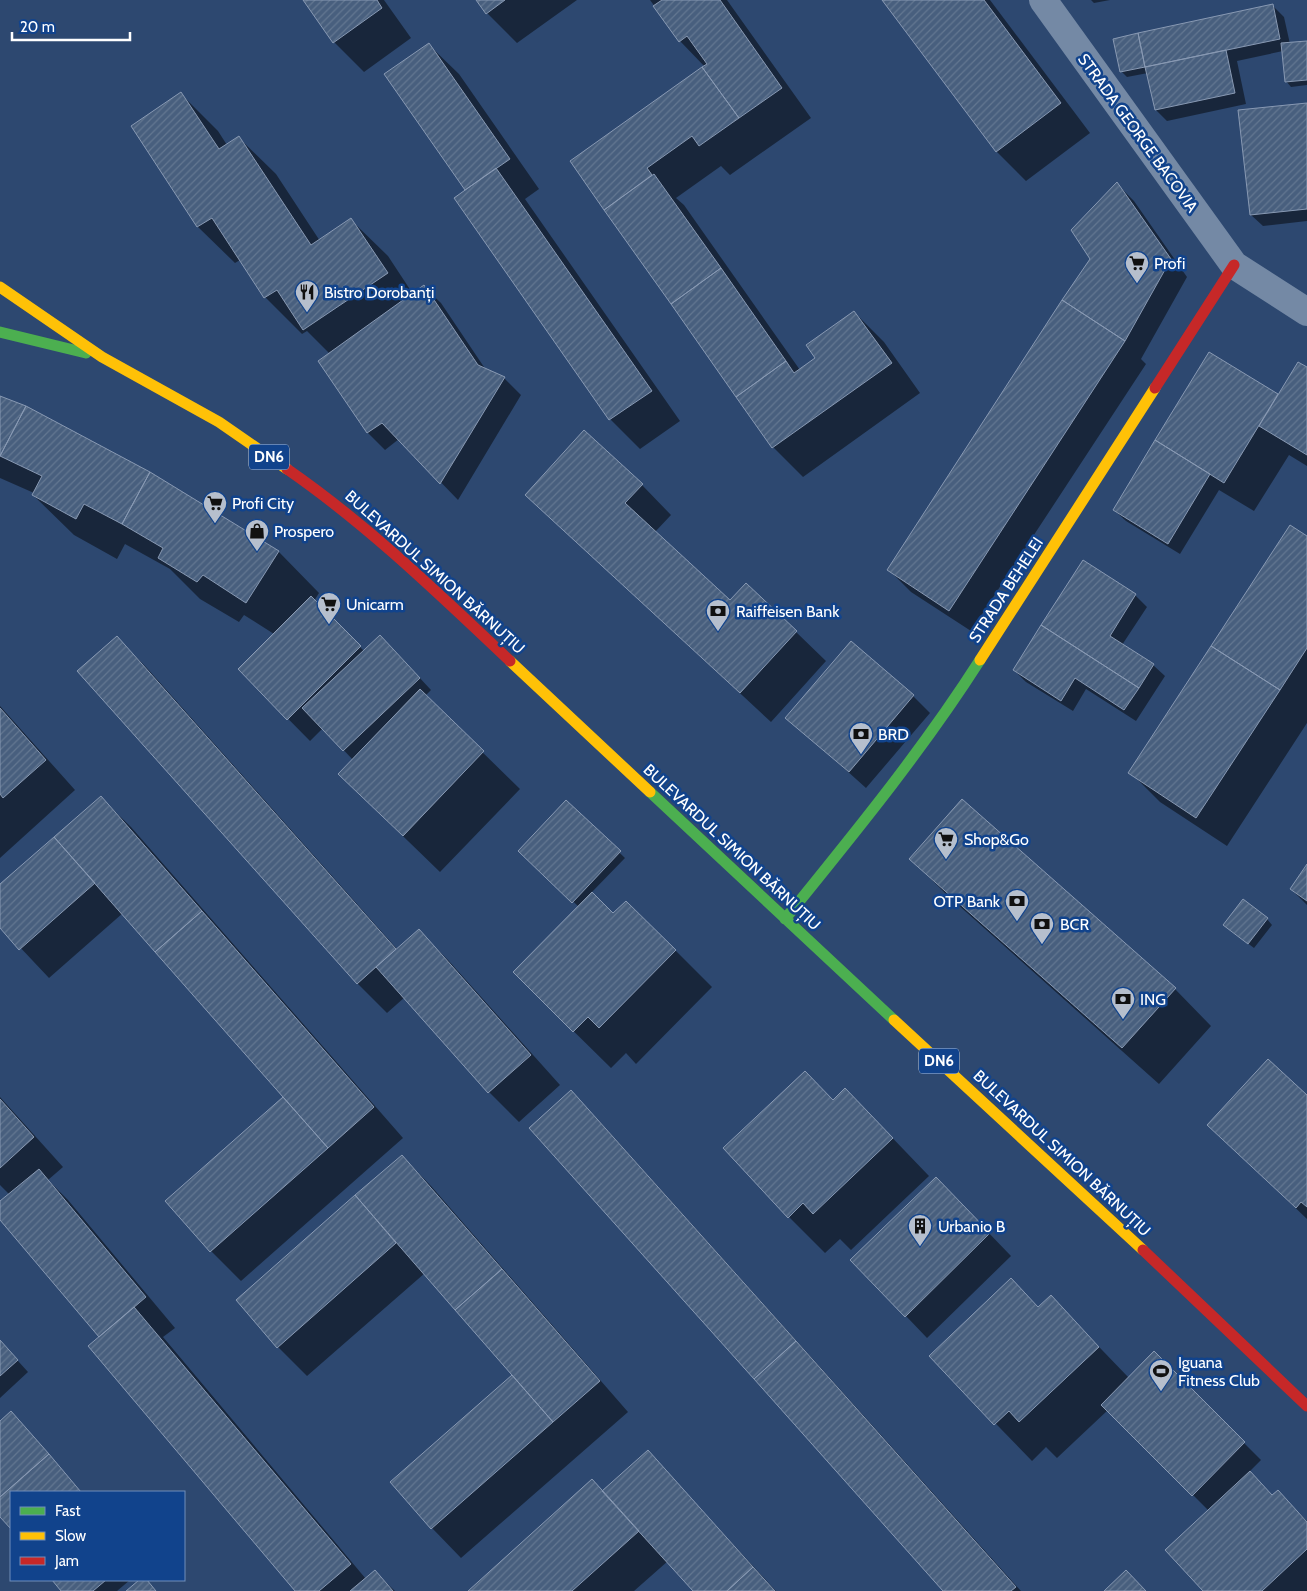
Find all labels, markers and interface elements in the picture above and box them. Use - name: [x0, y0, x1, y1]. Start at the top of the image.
- scale bar: [12, 10, 130, 42]
- text: 20 m: [20, 18, 55, 36]
- street label: STRADA GEORGE BACOVIA: [1074, 50, 1202, 216]
- supermarket icon: Profi: [1124, 250, 1150, 284]
- place label: Profi: [1154, 254, 1185, 273]
- restaurant icon: Bistro Dorobanți: [294, 279, 320, 313]
- place label: Bistro Dorobanți: [324, 283, 434, 303]
- road number: DN6: [249, 444, 289, 470]
- street label: BULEVARDUL SIMION BĂRNUȚIU: [341, 486, 529, 658]
- supermarket icon: Profi City: [202, 490, 228, 524]
- place label: Profi City: [232, 494, 294, 513]
- shop icon: Prospero: [244, 518, 270, 552]
- place label: Prospero: [274, 522, 334, 541]
- street label: STRADA BEHELEI: [965, 534, 1047, 646]
- supermarket icon: Unicarm: [316, 591, 342, 625]
- place label: Unicarm: [346, 595, 404, 614]
- bank icon: Raiffeisen Bank: [705, 598, 731, 632]
- place label: Raiffeisen Bank: [736, 602, 840, 621]
- bank icon: BRD: [848, 721, 874, 755]
- place label: BRD: [878, 725, 909, 744]
- street label: BULEVARDUL SIMION BĂRNUȚIU: [639, 760, 824, 935]
- supermarket icon: Shop&Go: [933, 826, 959, 860]
- place label: Shop&Go: [964, 830, 1029, 849]
- bank icon: OTP Bank: [1004, 888, 1030, 922]
- place label: OTP Bank: [933, 892, 1001, 911]
- bank icon: BCR: [1029, 911, 1055, 945]
- place label: BCR: [1060, 915, 1089, 934]
- bank icon: ING: [1110, 986, 1136, 1020]
- place label: ING: [1140, 990, 1166, 1009]
- road number: DN6: [919, 1048, 959, 1074]
- street label: BULEVARDUL SIMION BĂRNUȚIU: [969, 1066, 1154, 1241]
- building icon: Urbanio B: [907, 1213, 933, 1247]
- place label: Urbanio B: [938, 1217, 1006, 1236]
- place label: Iguana Fitness Club: [1178, 1353, 1260, 1390]
- sports icon: Iguana Fitness Club: [1148, 1358, 1174, 1392]
- legend: [10, 1491, 185, 1581]
- text: Fast: [55, 1502, 80, 1520]
- text: Slow: [55, 1527, 86, 1545]
- text: Jam: [54, 1552, 79, 1570]

